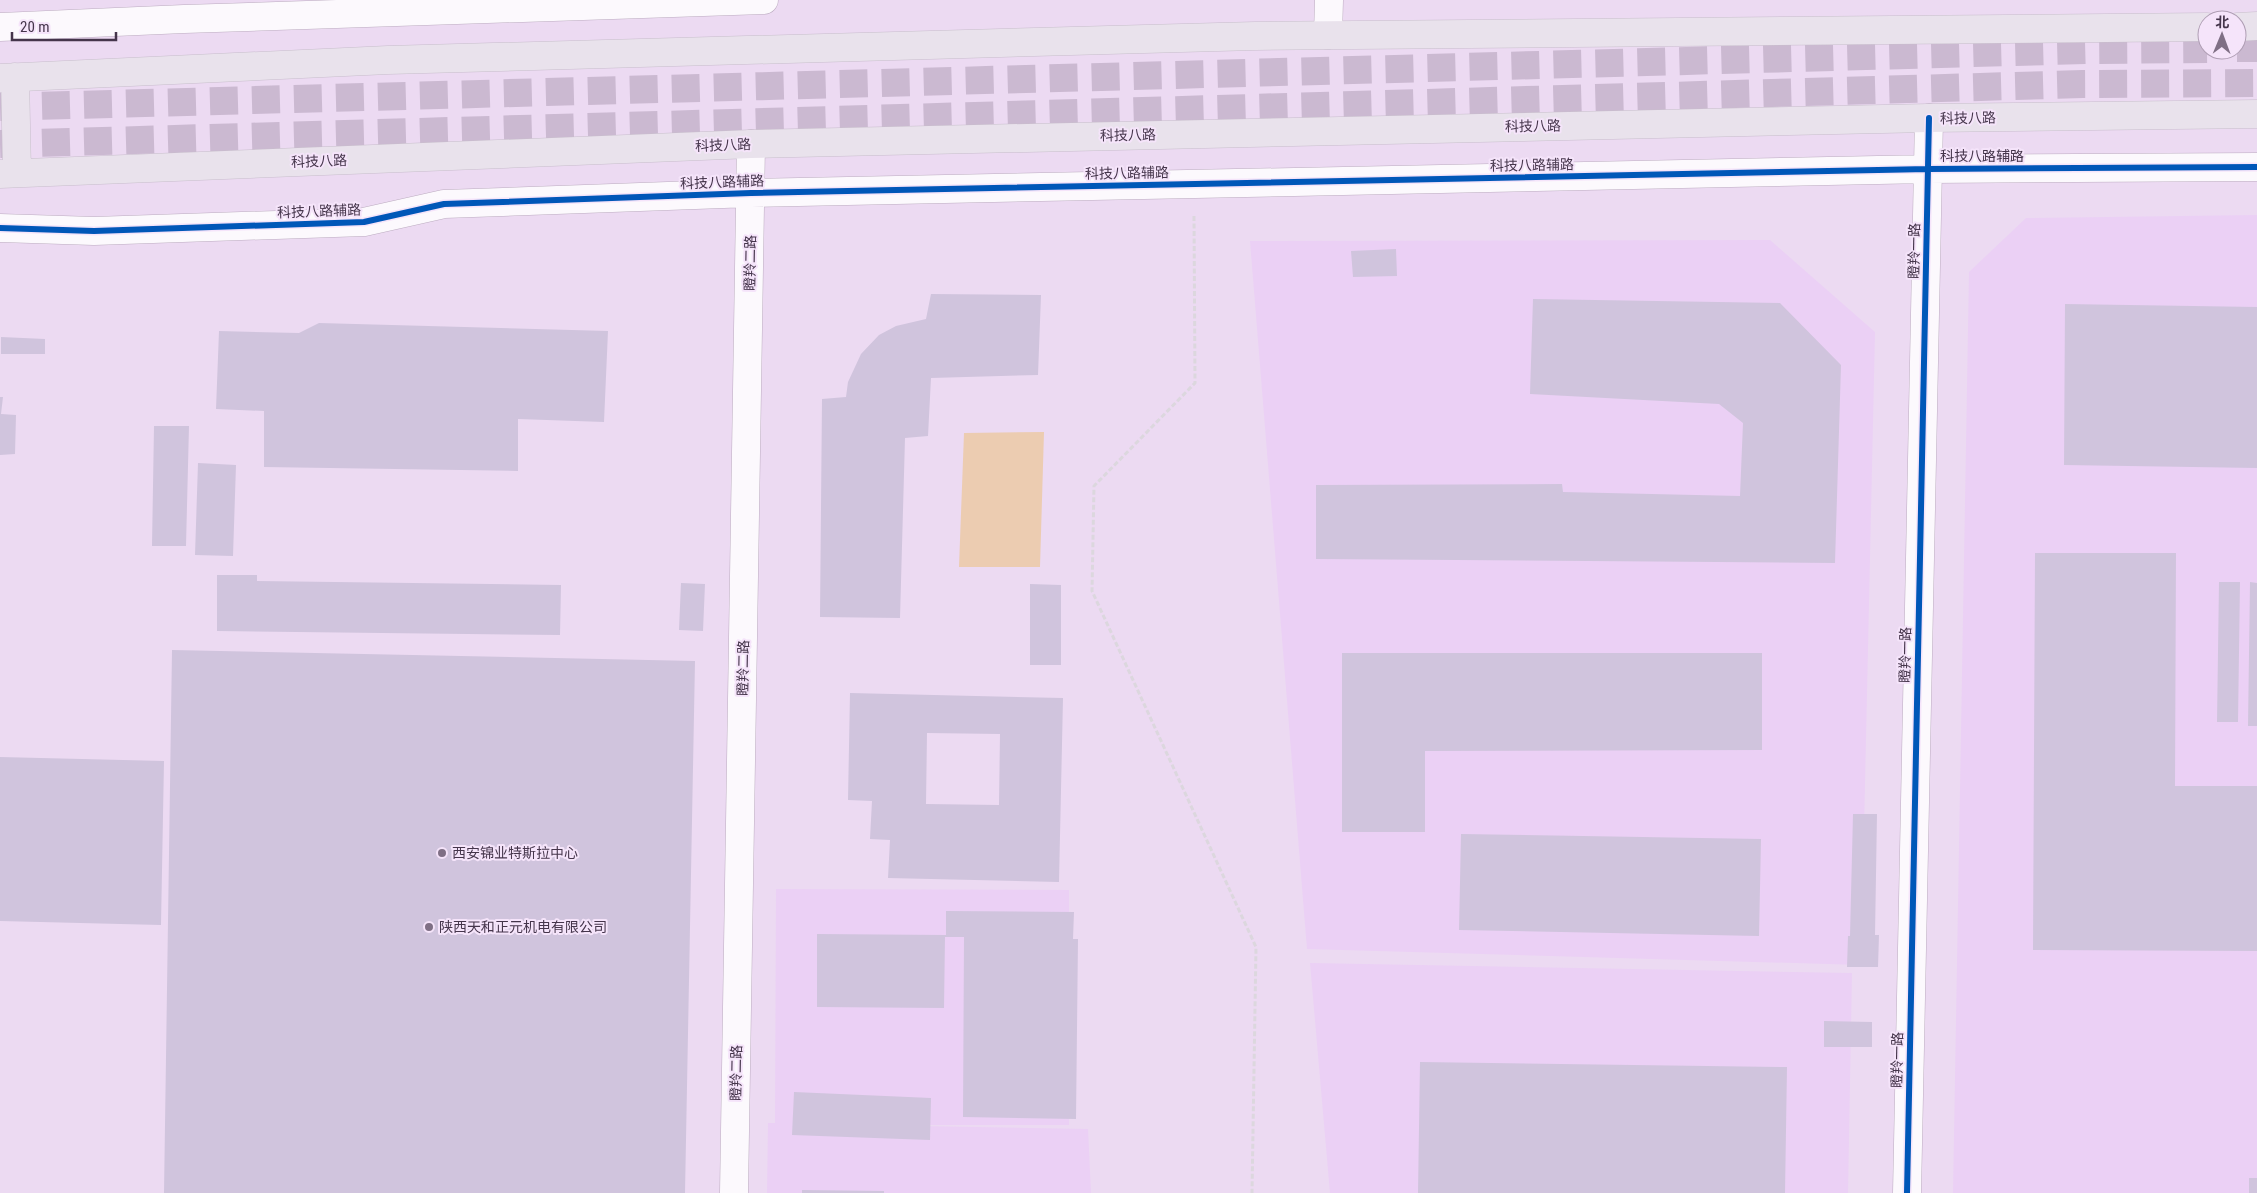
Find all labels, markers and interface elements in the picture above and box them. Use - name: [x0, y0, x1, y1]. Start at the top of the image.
- scale bar: [12, 10, 116, 42]
- north arrow: [2197, 10, 2247, 60]
- text: 北: [2215, 14, 2229, 30]
- text: 20 m: [20, 18, 50, 36]
- street label: 科技八路: [1940, 110, 1996, 126]
- street label: 科技八路: [1505, 118, 1561, 134]
- street label: 科技八路: [1100, 127, 1156, 143]
- street label: 科技八路: [695, 136, 751, 154]
- street label: 科技八路辅路: [1940, 148, 2024, 164]
- street label: 科技八路: [291, 152, 347, 170]
- street label: 科技八路辅路: [1490, 156, 1574, 174]
- street label: 科技八路辅路: [1085, 164, 1169, 182]
- street label: 科技八路辅路: [680, 173, 764, 191]
- street label: 科技八路辅路: [277, 202, 361, 220]
- street label: 瞪羚一路: [1906, 223, 1922, 279]
- street label: 瞪羚二路: [742, 235, 758, 291]
- street label: 瞪羚一路: [1897, 627, 1913, 683]
- street label: 瞪羚二路: [735, 640, 751, 696]
- place label: 西安锦业特斯拉中心: [452, 845, 578, 861]
- marker: 西安锦业特斯拉中心: [436, 847, 448, 859]
- place label: 陕西天和正元机电有限公司: [439, 919, 607, 935]
- marker: 陕西天和正元机电有限公司: [423, 921, 435, 933]
- street label: 瞪羚一路: [1889, 1032, 1905, 1088]
- street label: 瞪羚二路: [728, 1045, 744, 1101]

